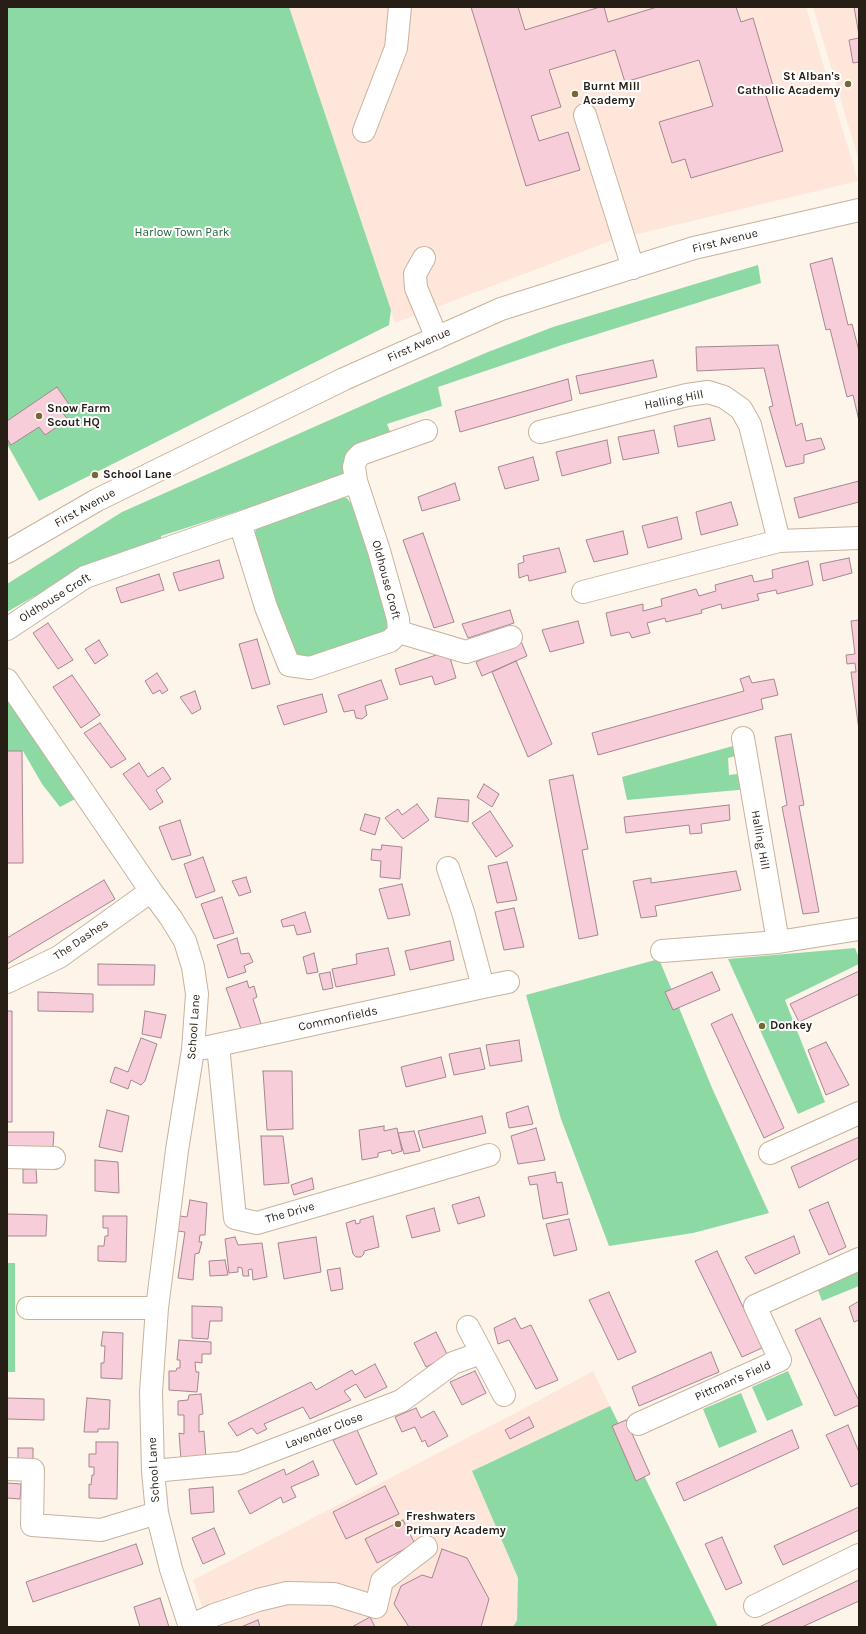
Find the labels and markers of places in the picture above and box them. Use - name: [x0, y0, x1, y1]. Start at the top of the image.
- place label: St Alban's Catholic Academy: [737, 70, 840, 98]
- marker: St Alban's Catholic Academy: [843, 79, 853, 89]
- place label: Burnt Mill Academy: [583, 80, 640, 108]
- marker: Burnt Mill Academy: [570, 89, 580, 99]
- place label: Snow Farm Scout HQ: [47, 402, 110, 430]
- marker: Snow Farm Scout HQ: [34, 411, 44, 421]
- place label: School Lane: [103, 468, 172, 482]
- marker: School Lane: [90, 470, 100, 480]
- place label: Donkey: [770, 1019, 812, 1033]
- marker: Donkey: [757, 1021, 767, 1031]
- place label: Freshwaters Primary Academy: [406, 1510, 506, 1538]
- marker: Freshwaters Primary Academy: [393, 1519, 403, 1529]

